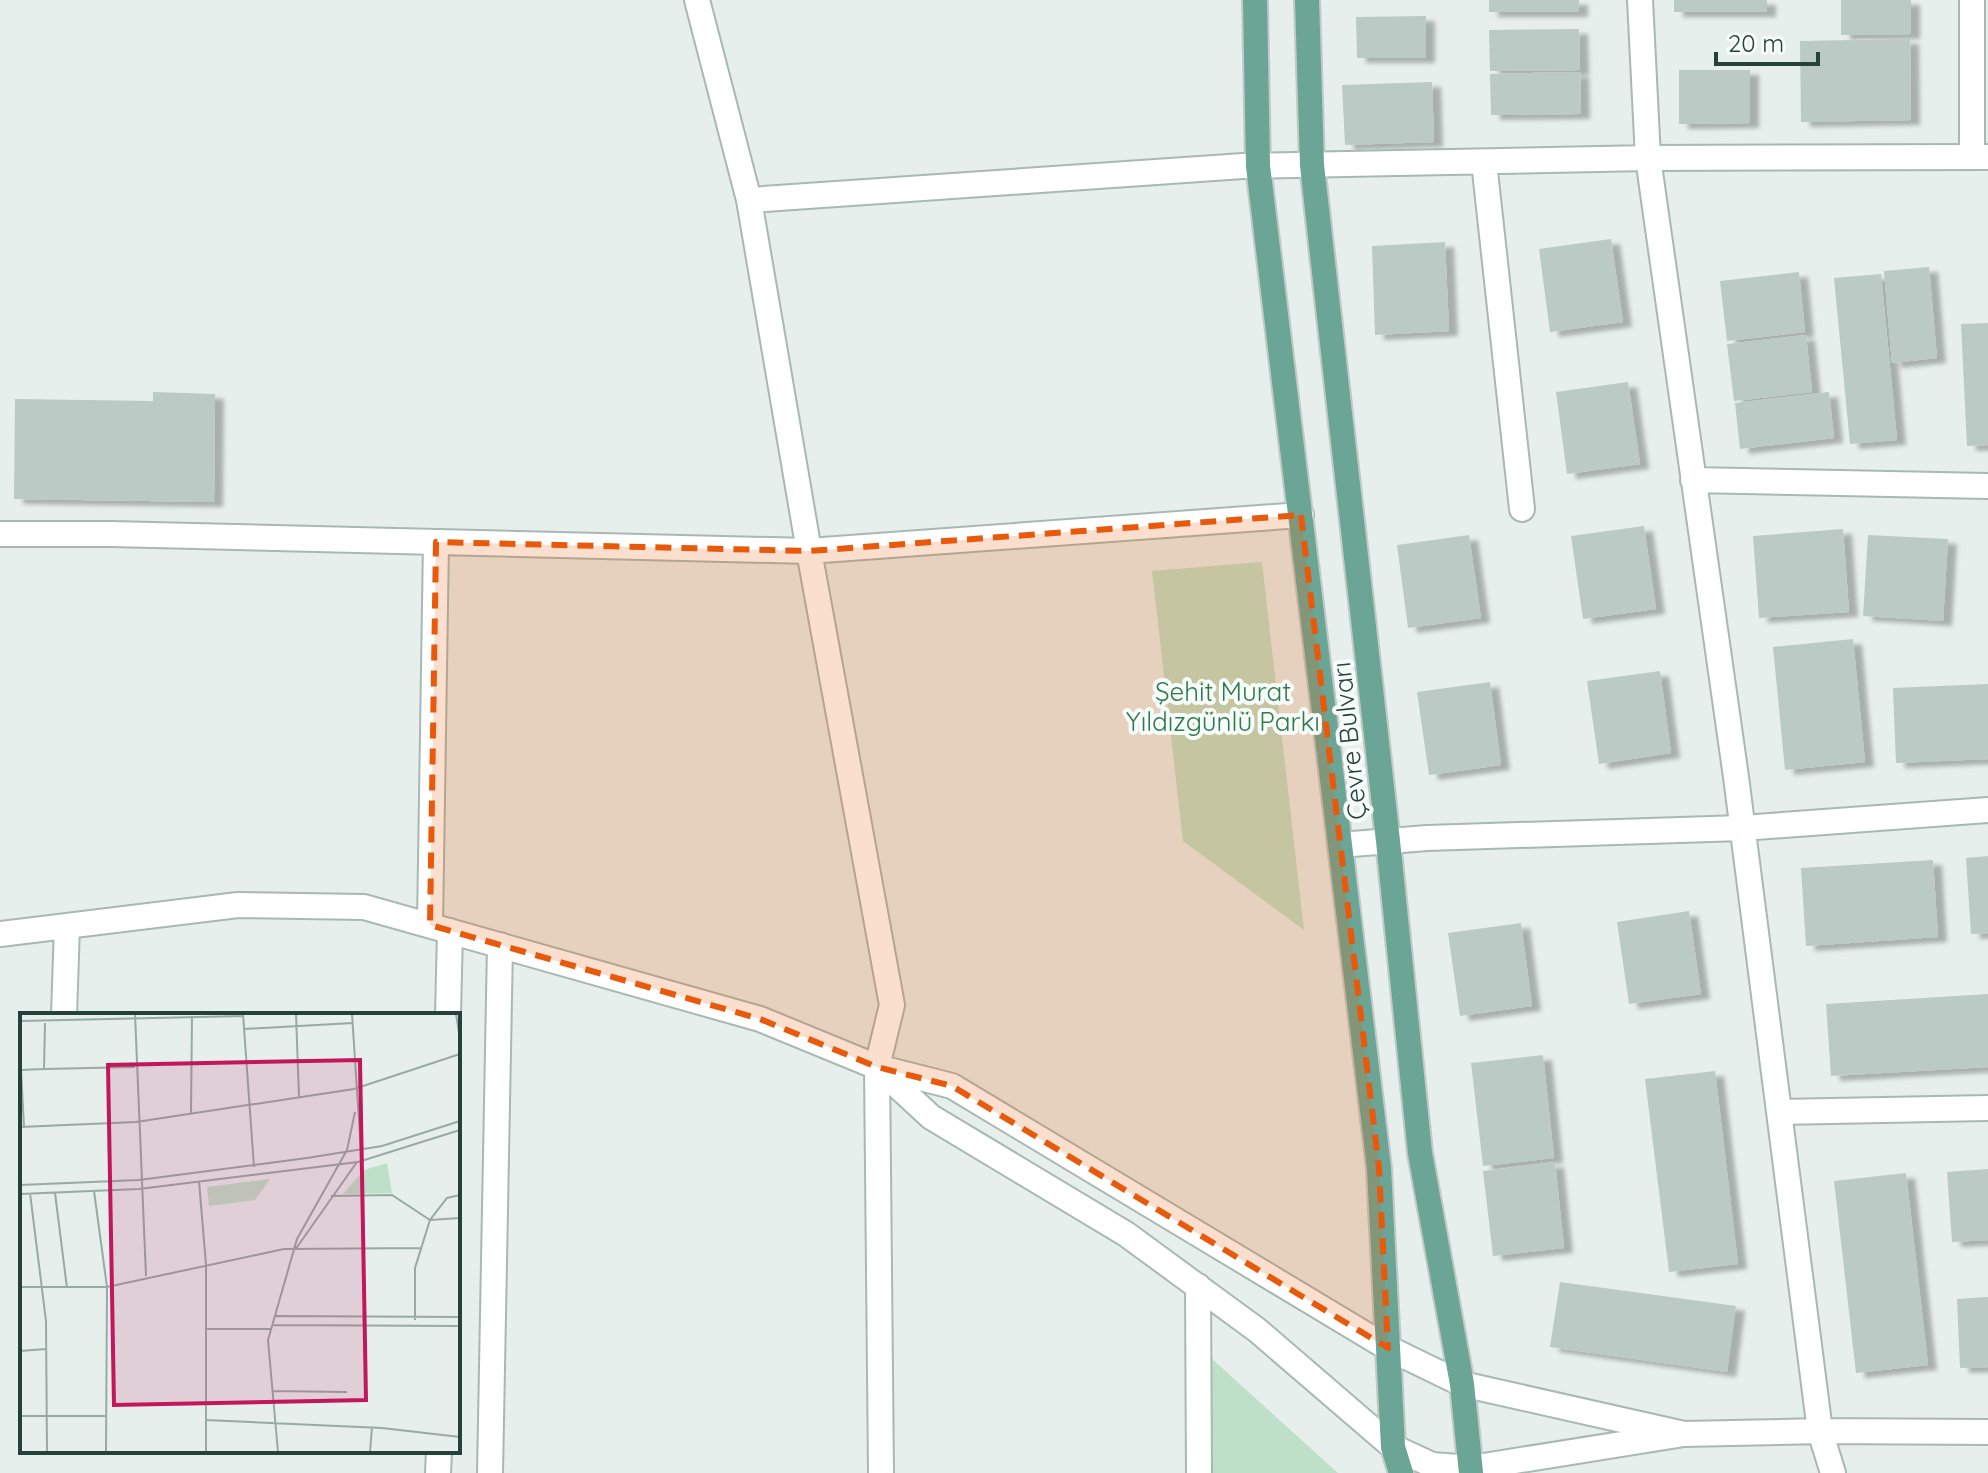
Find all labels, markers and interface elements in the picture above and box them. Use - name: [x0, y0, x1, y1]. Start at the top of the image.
- scale bar: [1716, 16, 1818, 66]
- text: 20 m: [1728, 28, 1784, 58]
- street label: Çevre Bulvarı: [1324, 660, 1374, 822]
- park label: Şehit Murat Yıldızgünlü Parkı: [1126, 675, 1320, 738]
- inset map: [20, 1013, 460, 1453]

